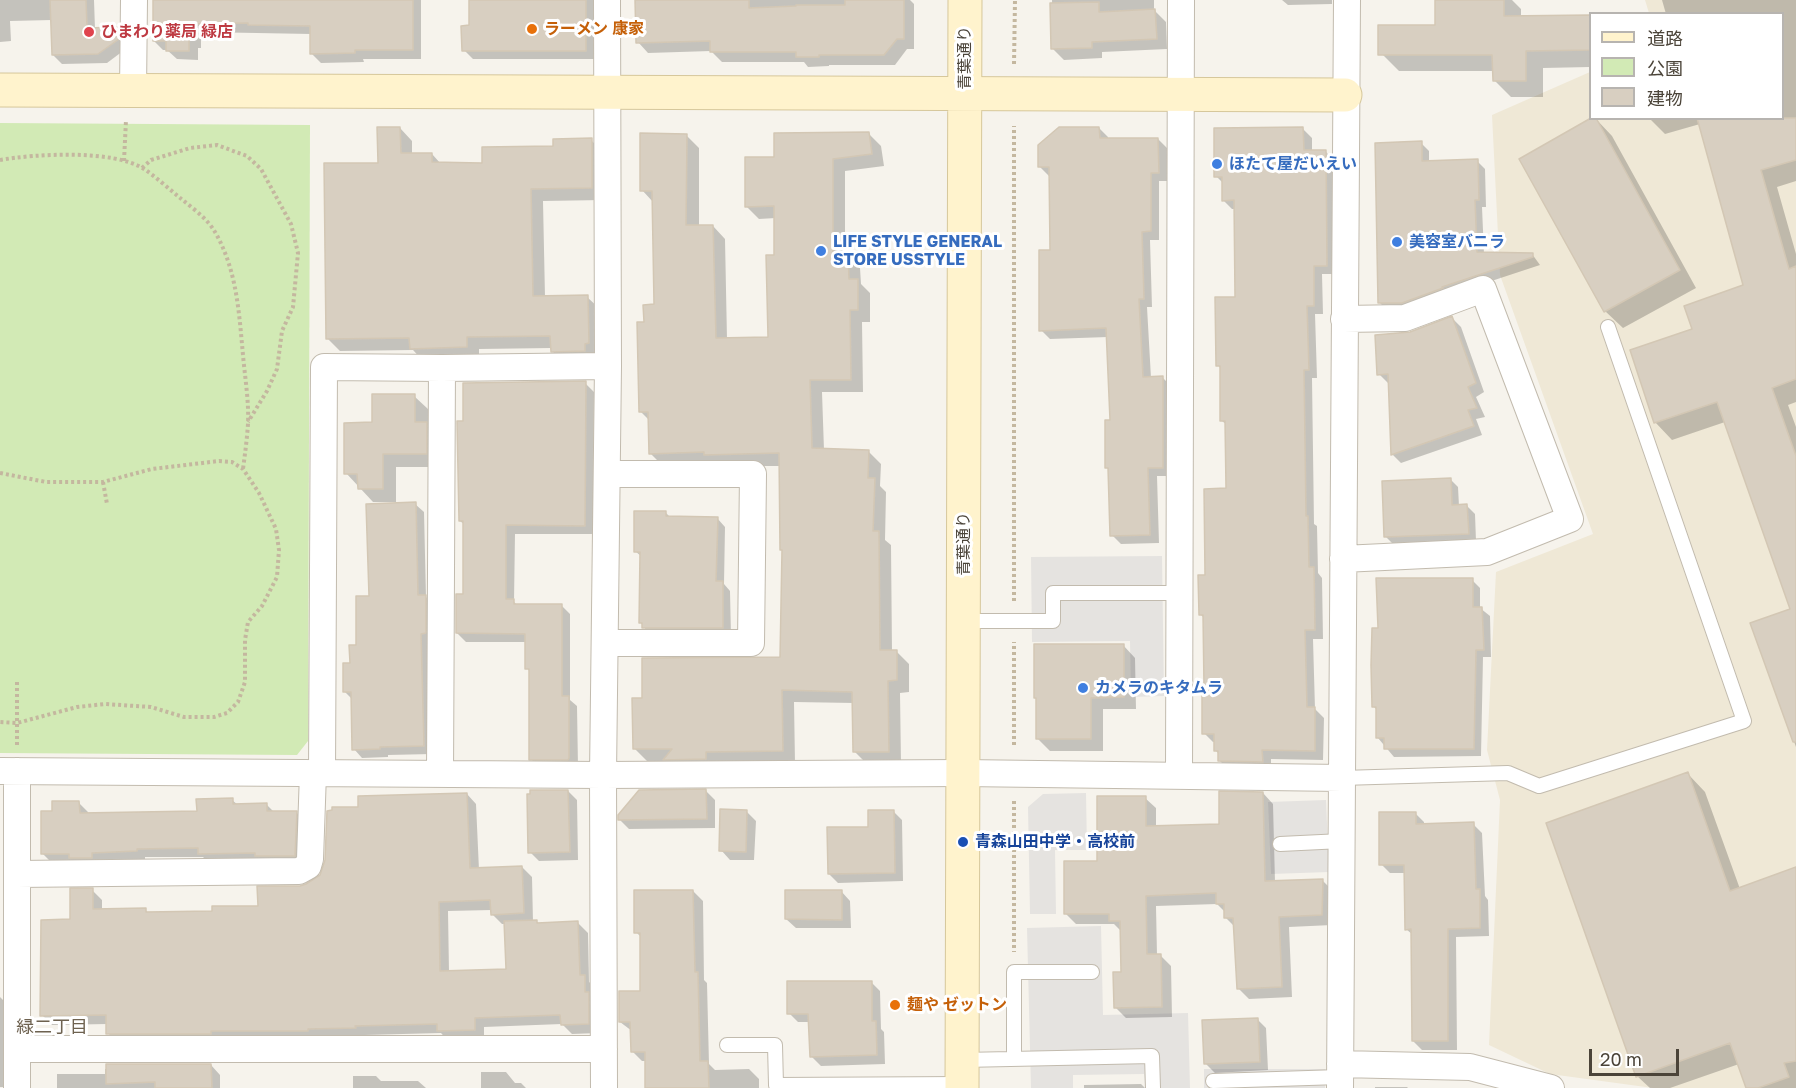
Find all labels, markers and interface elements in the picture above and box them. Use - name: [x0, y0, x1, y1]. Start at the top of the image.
- legend: [1589, 12, 1784, 120]
- place label: ラーメン 康家: [544, 19, 644, 39]
- place label: ひまわり薬局 緑店: [101, 22, 233, 42]
- marker: ラーメン 康家: [525, 22, 539, 36]
- marker: ひまわり薬局 緑店: [82, 25, 96, 39]
- street label: 青葉通り: [955, 26, 975, 90]
- text: 道路: [1647, 27, 1683, 49]
- text: 公園: [1647, 57, 1683, 79]
- text: 建物: [1647, 87, 1683, 109]
- place label: ほたて屋だいえい: [1229, 154, 1357, 174]
- marker: ほたて屋だいえい: [1210, 157, 1224, 171]
- place label: LIFE STYLE GENERAL STORE USSTYLE: [833, 232, 1002, 270]
- place label: 美容室バニラ: [1409, 232, 1505, 252]
- marker: 美容室バニラ: [1390, 235, 1404, 249]
- marker: LIFE STYLE GENERAL STORE USSTYLE: [814, 244, 828, 258]
- street label: 青葉通り: [954, 512, 974, 576]
- place label: カメラのキタムラ: [1095, 678, 1223, 698]
- marker: カメラのキタムラ: [1076, 681, 1090, 695]
- place label: 青森山田中学・高校前: [975, 832, 1135, 852]
- marker: 青森山田中学・高校前: [956, 835, 970, 849]
- place label: 麺や ゼットン: [907, 995, 1007, 1015]
- marker: 麺や ゼットン: [888, 998, 902, 1012]
- district label: 緑二丁目: [16, 1016, 88, 1038]
- scale bar: [1592, 1037, 1682, 1075]
- text: 20 m: [1600, 1048, 1642, 1070]

